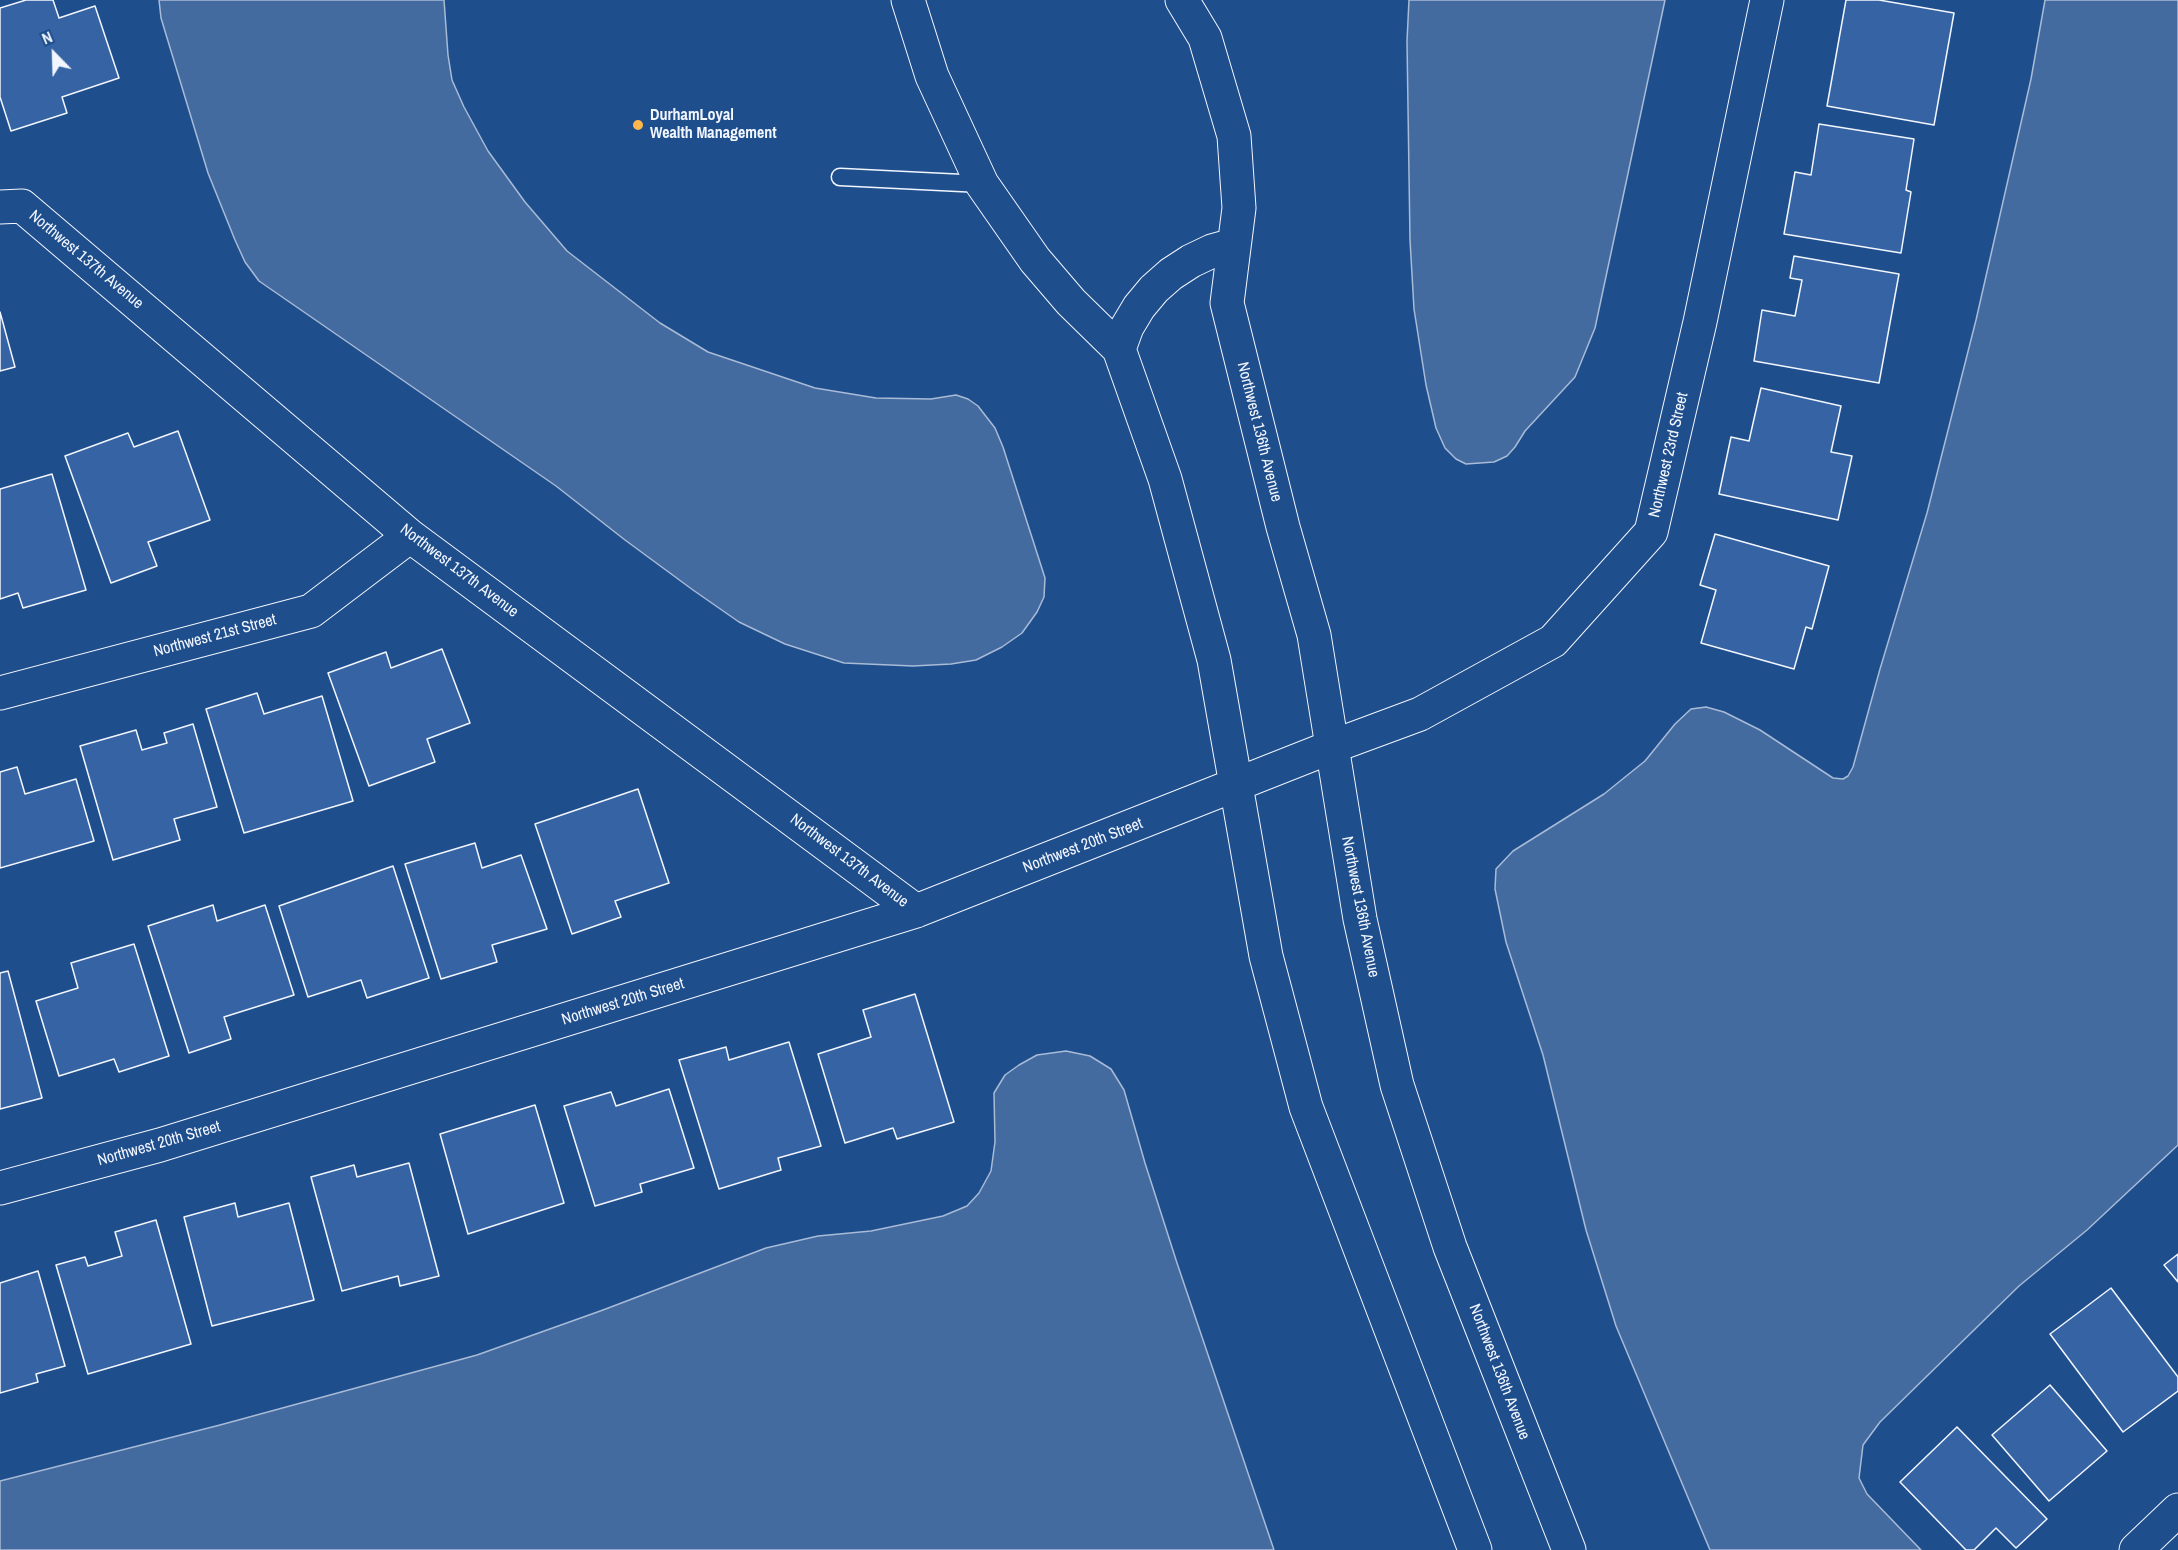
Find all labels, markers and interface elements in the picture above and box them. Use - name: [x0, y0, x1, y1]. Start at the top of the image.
- north arrow: [24, 24, 84, 84]
- text: N: [38, 25, 56, 49]
- place label: DurhamLoyal Wealth Management: [650, 106, 777, 144]
- marker: DurhamLoyal Wealth Management: [631, 118, 645, 132]
- street label: Northwest 137th Avenue: [25, 207, 147, 313]
- street label: Northwest 136th Avenue: [1232, 360, 1286, 504]
- street label: Northwest 23rd Street: [1645, 391, 1693, 519]
- street label: Northwest 137th Avenue: [396, 520, 522, 622]
- street label: Northwest 21st Street: [152, 610, 278, 662]
- street label: Northwest 137th Avenue: [786, 810, 912, 912]
- street label: Northwest 20th Street: [1020, 814, 1146, 878]
- street label: Northwest 136th Avenue: [1337, 835, 1383, 979]
- street label: Northwest 20th Street: [560, 974, 686, 1030]
- street label: Northwest 20th Street: [95, 1117, 223, 1171]
- street label: Northwest 136th Avenue: [1464, 1302, 1534, 1442]

